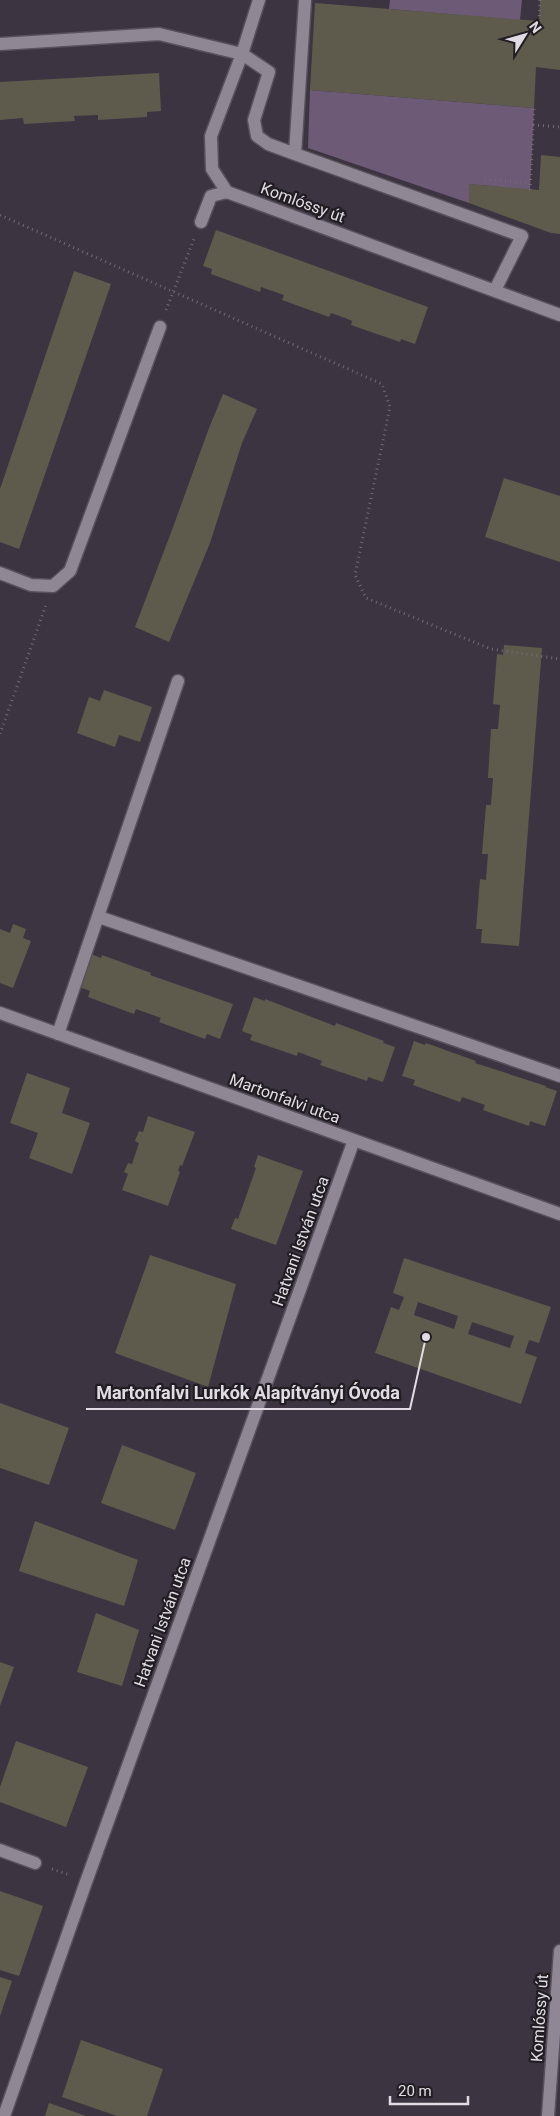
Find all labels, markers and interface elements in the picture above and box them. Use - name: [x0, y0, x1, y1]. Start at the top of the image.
- north arrow: [500, 10, 550, 60]
- text: N: [526, 18, 545, 36]
- street label: Komlóssy út: [258, 178, 347, 226]
- street label: Martonfalvi utca: [227, 1070, 343, 1127]
- street label: Hatvani István utca: [268, 1174, 333, 1309]
- callout: Martonfalvi Lurkók Alapítványi Óvoda: [86, 1376, 410, 1409]
- text: Martonfalvi Lurkók Alapítványi Óvoda: [96, 1382, 400, 1403]
- street label: Hatvani István utca: [130, 1555, 195, 1690]
- street label: Komlóssy út: [527, 1973, 552, 2063]
- scale bar: [390, 2074, 468, 2106]
- text: 20 m: [398, 2082, 432, 2100]

